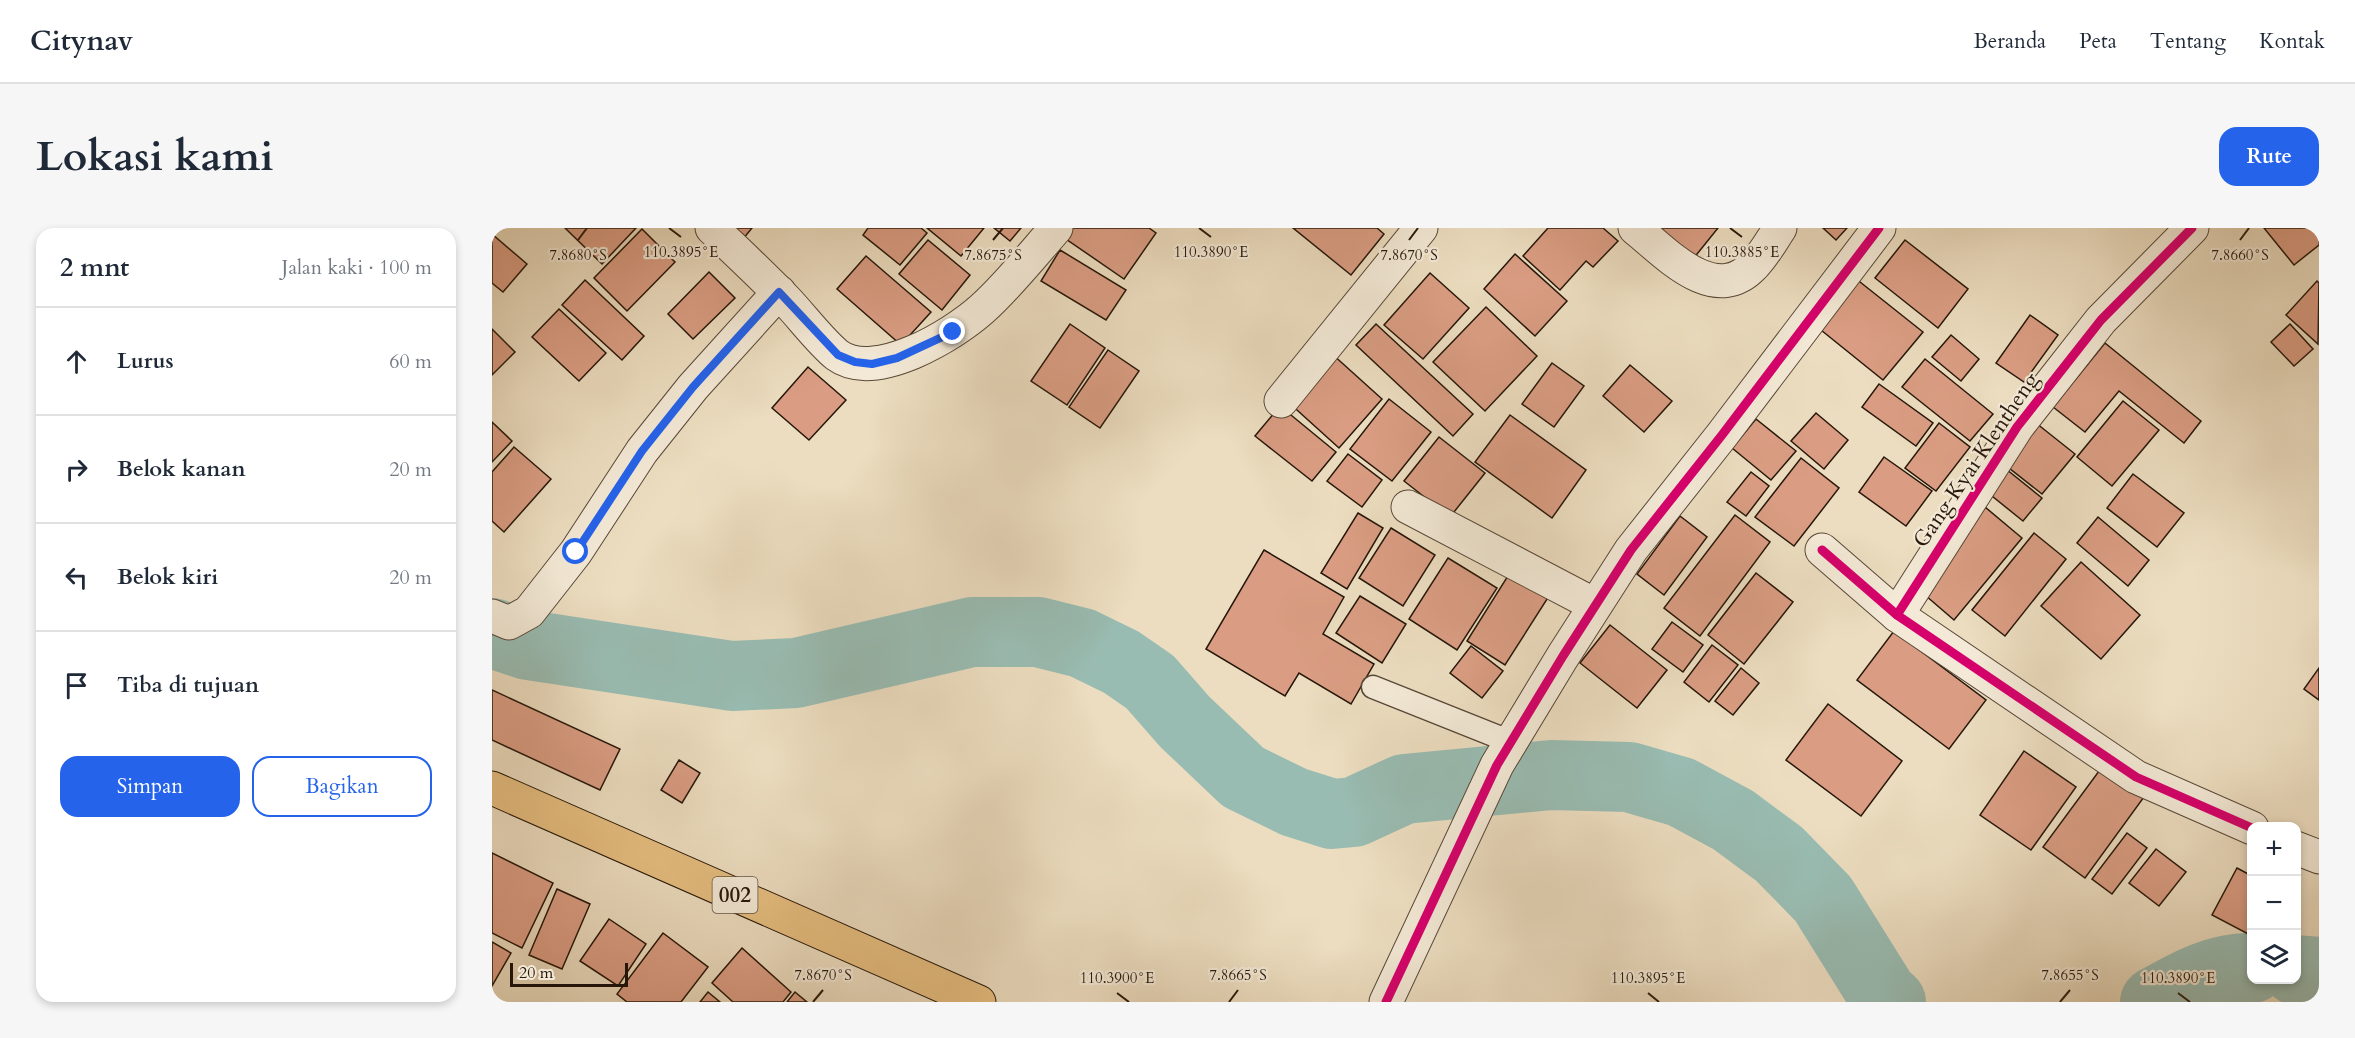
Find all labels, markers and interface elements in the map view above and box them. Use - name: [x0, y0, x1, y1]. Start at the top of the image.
- text: Citynav: [30, 22, 133, 60]
- text: Beranda: [1973, 27, 2046, 56]
- text: Peta: [2079, 27, 2117, 56]
- text: Tentang: [2150, 27, 2226, 56]
- text: Kontak: [2259, 27, 2325, 56]
- button: Rute: [2219, 127, 2319, 186]
- text: Lokasi kami: [36, 128, 274, 185]
- text: 110.3895°E: [644, 242, 718, 262]
- text: 110.3890°E: [1174, 242, 1248, 262]
- text: 110.3885°E: [1705, 242, 1779, 262]
- text: 7.8680°S: [549, 245, 607, 265]
- text: 7.8675°S: [964, 245, 1022, 265]
- text: 7.8670°S: [1380, 245, 1438, 265]
- text: 7.8660°S: [2211, 245, 2269, 265]
- text: 2 mnt: [60, 250, 129, 285]
- text: Jalan kaki · 100 m: [282, 254, 432, 281]
- route end: [939, 318, 965, 344]
- icon: ahead: [60, 345, 93, 378]
- text: Lurus: [117, 346, 174, 376]
- text: 60 m: [389, 348, 432, 375]
- street label: Gang Kyai Klentheng: [1906, 366, 2046, 554]
- icon: right: [60, 453, 93, 486]
- text: Belok kanan: [117, 454, 246, 484]
- text: 20 m: [389, 456, 432, 483]
- route start: [562, 538, 588, 564]
- icon: left: [60, 561, 93, 594]
- text: Belok kiri: [117, 562, 218, 592]
- text: 20 m: [389, 564, 432, 591]
- icon: arrive: [60, 669, 93, 702]
- text: Tiba di tujuan: [117, 670, 259, 700]
- button: Simpan: [60, 756, 240, 817]
- button: Bagikan: [252, 756, 432, 817]
- map controls: [2247, 822, 2301, 984]
- button: +: [2247, 822, 2301, 876]
- button: −: [2247, 876, 2301, 930]
- road number: 002: [712, 877, 758, 913]
- button: layers: [2247, 930, 2301, 984]
- scale bar: [510, 960, 628, 988]
- text: 20 m: [519, 962, 553, 984]
- text: 7.8670°S: [794, 965, 852, 985]
- text: 7.8665°S: [1209, 965, 1267, 985]
- text: 7.8655°S: [2041, 965, 2099, 985]
- text: 110.3900°E: [1080, 968, 1154, 988]
- text: 110.3895°E: [1611, 968, 1685, 988]
- text: 110.3890°E: [2141, 968, 2215, 988]

